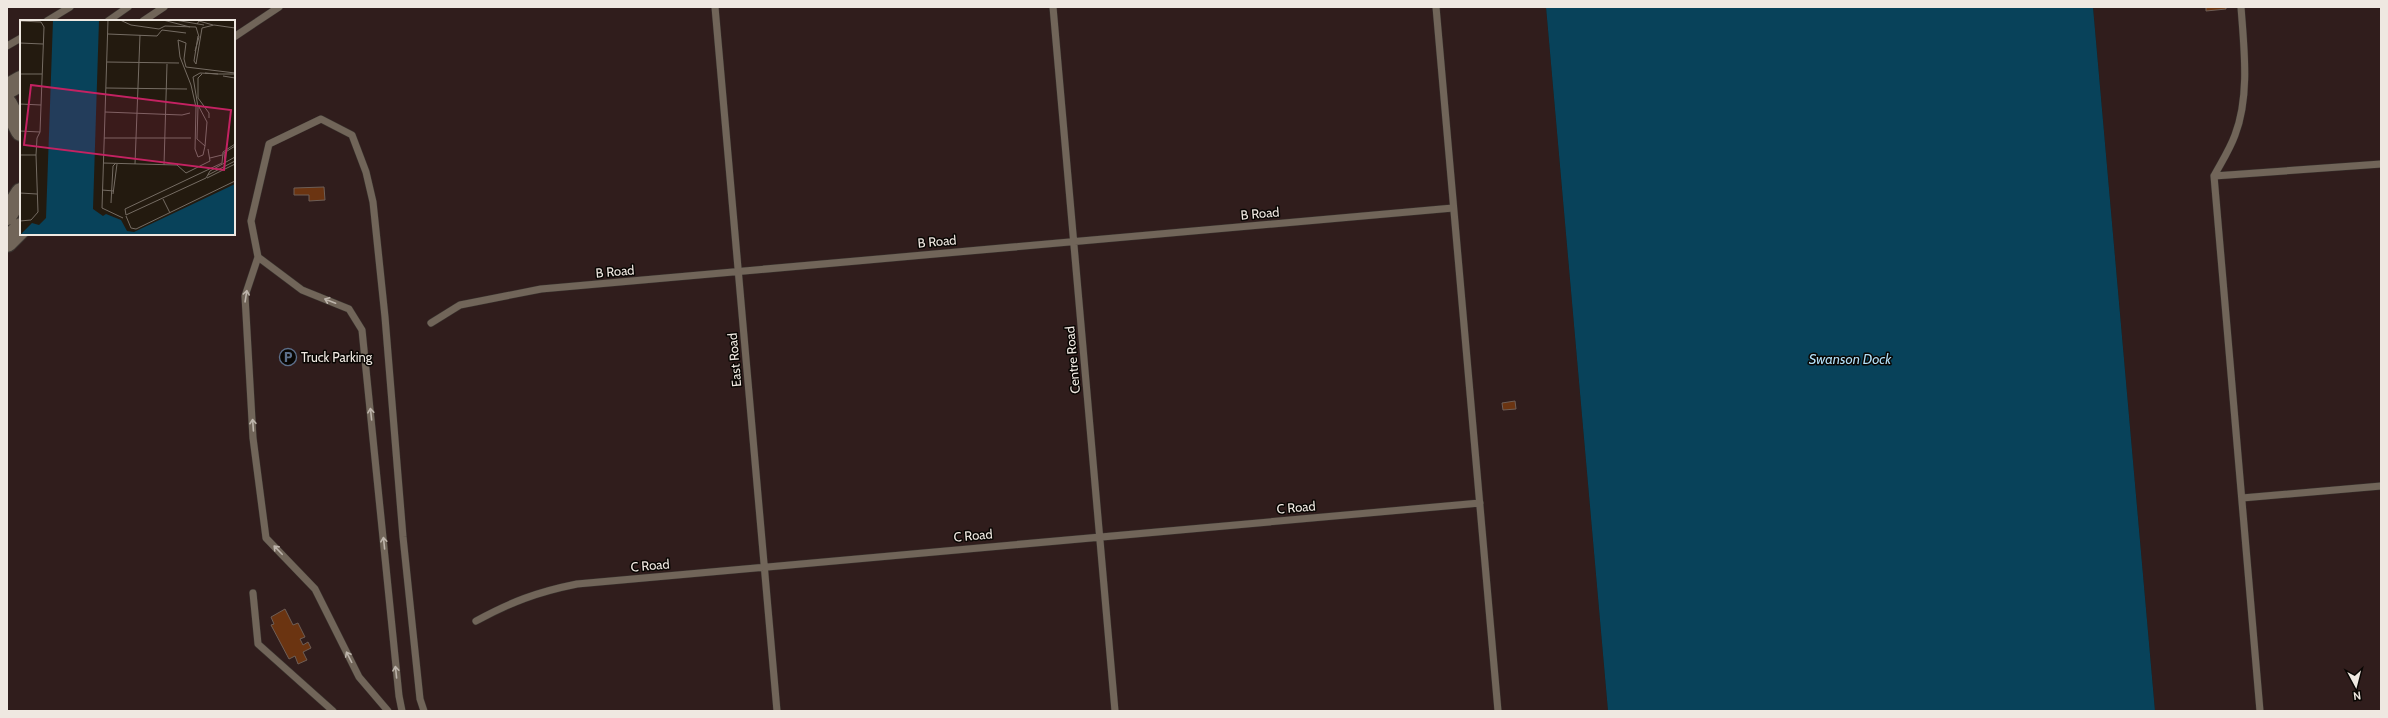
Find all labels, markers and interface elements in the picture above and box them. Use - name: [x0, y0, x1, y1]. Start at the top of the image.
- inset map: [20, 20, 235, 235]
- street label: B Road: [1240, 203, 1280, 223]
- street label: B Road: [917, 231, 957, 251]
- street label: B Road: [595, 261, 635, 281]
- one-way arrow: [242, 289, 250, 302]
- one-way arrow: [324, 297, 336, 305]
- street label: Centre Road: [1061, 326, 1083, 394]
- street label: East Road: [724, 332, 744, 388]
- parking icon: Truck Parking: [278, 347, 298, 367]
- place label: Truck Parking: [301, 349, 373, 365]
- water label: Swanson Dock: [1809, 350, 1892, 368]
- one-way arrow: [367, 408, 375, 421]
- one-way arrow: [249, 419, 256, 432]
- street label: C Road: [1276, 497, 1316, 517]
- street label: C Road: [953, 525, 993, 545]
- one-way arrow: [380, 537, 387, 550]
- one-way arrow: [273, 545, 282, 555]
- street label: C Road: [630, 555, 670, 575]
- one-way arrow: [345, 651, 352, 663]
- one-way arrow: [393, 666, 400, 679]
- north arrow: [2336, 666, 2376, 706]
- text: N: [2353, 689, 2362, 703]

